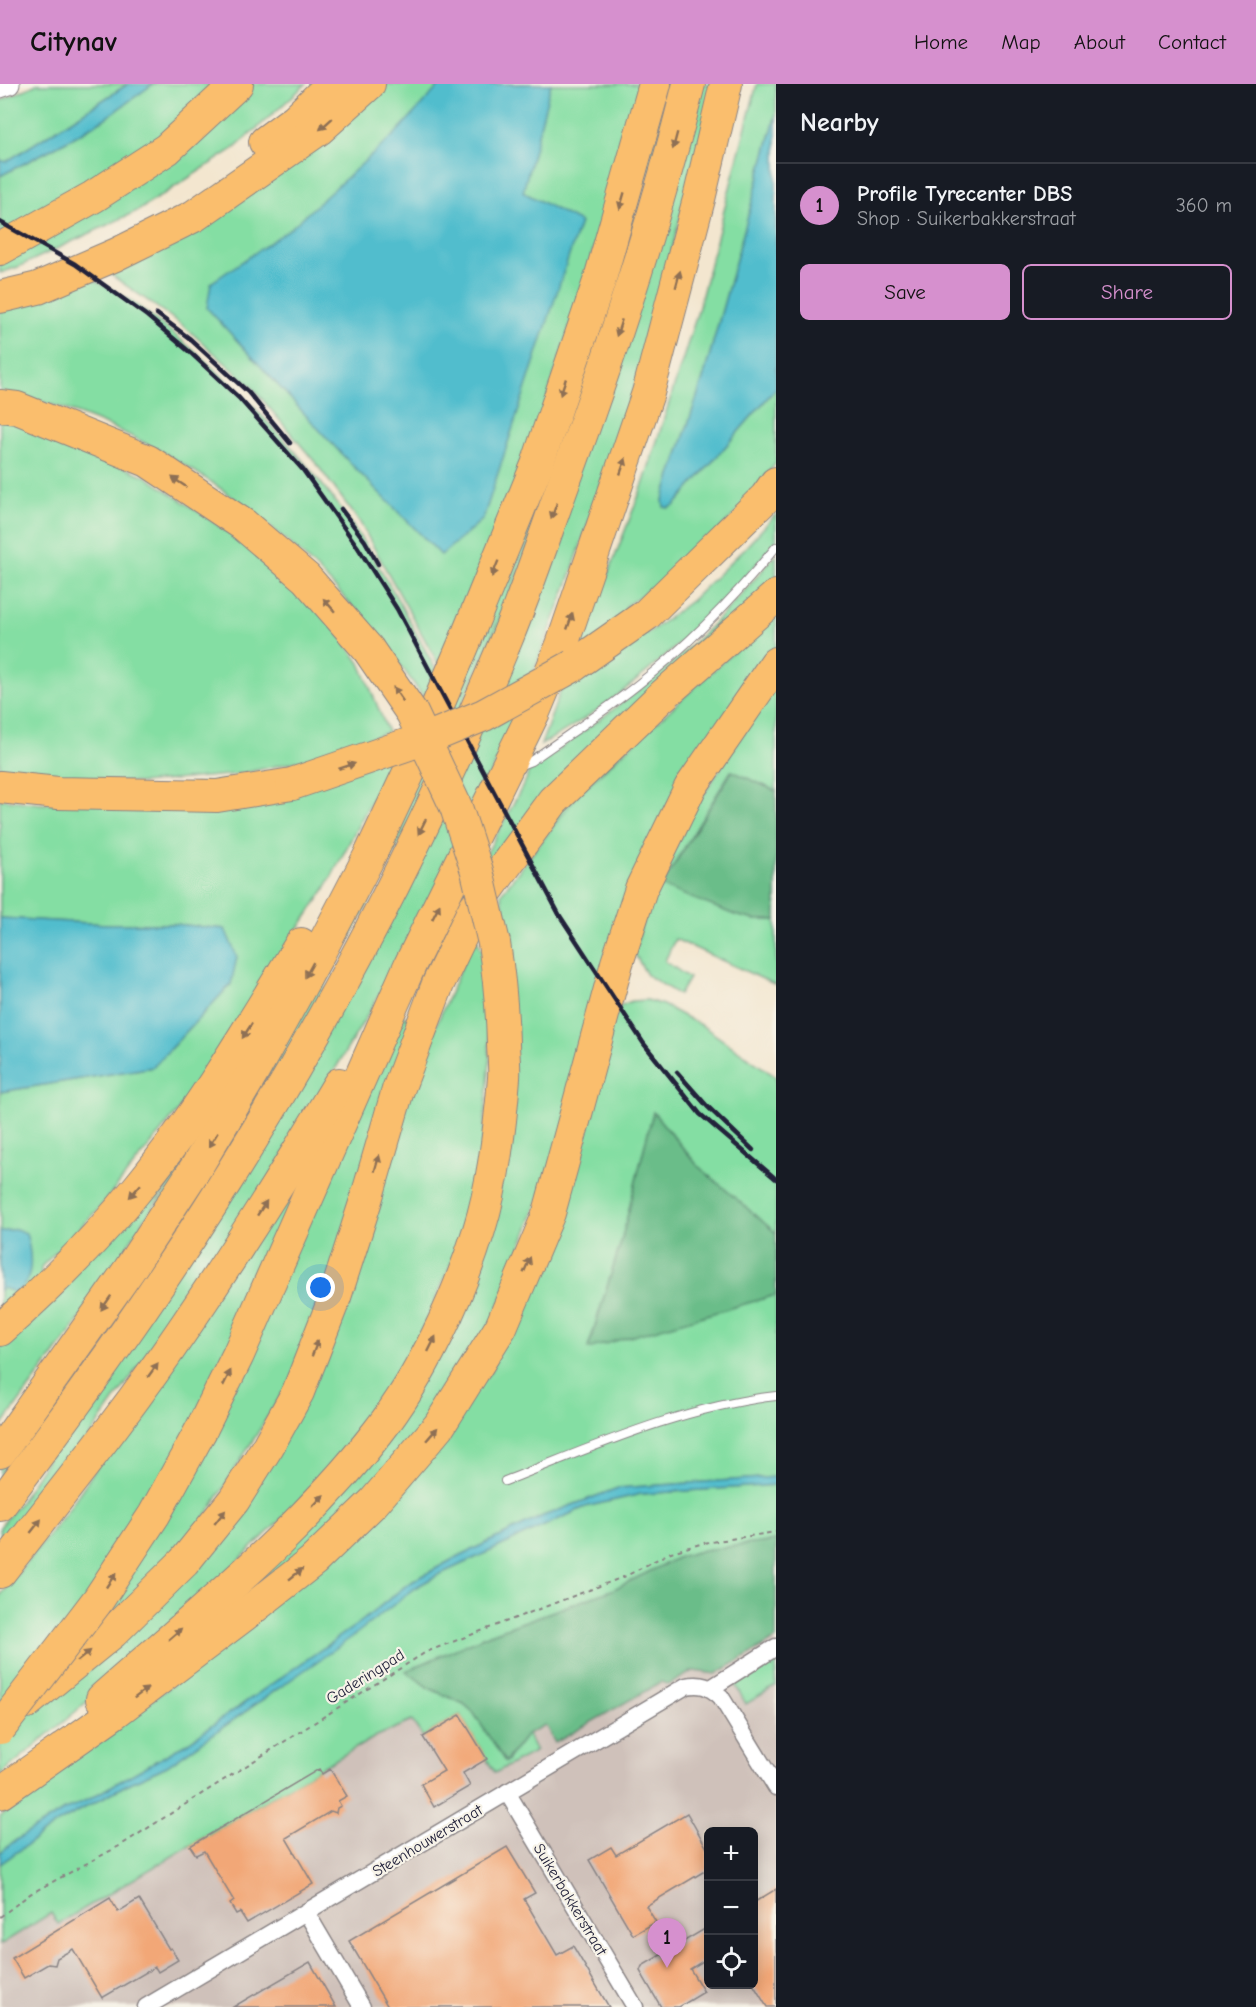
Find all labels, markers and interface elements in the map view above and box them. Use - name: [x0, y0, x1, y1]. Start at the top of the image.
- text: Citynav: [30, 26, 117, 58]
- text: Home: [914, 30, 968, 54]
- text: Map: [1001, 30, 1041, 54]
- text: About: [1074, 30, 1125, 54]
- text: Contact: [1158, 30, 1226, 54]
- text: Nearby: [800, 108, 879, 138]
- one-way arrow: [318, 117, 333, 131]
- one-way arrow: [669, 132, 679, 150]
- text: Profile Tyrecenter DBS: [857, 181, 1072, 207]
- one-way arrow: [617, 192, 626, 210]
- text: 1: [816, 194, 823, 217]
- text: 360 m: [1176, 194, 1232, 217]
- text: Shop · Suikerbakkerstraat: [857, 207, 1076, 230]
- button: Save: [800, 264, 1010, 320]
- button: Share: [1022, 264, 1232, 320]
- one-way arrow: [674, 270, 684, 288]
- one-way arrow: [614, 319, 624, 337]
- one-way arrow: [558, 378, 568, 396]
- one-way arrow: [619, 457, 629, 475]
- one-way arrow: [171, 476, 187, 487]
- one-way arrow: [548, 502, 558, 520]
- one-way arrow: [489, 560, 499, 578]
- one-way arrow: [323, 598, 336, 613]
- one-way arrow: [566, 612, 576, 630]
- one-way arrow: [393, 685, 404, 702]
- one-way arrow: [338, 760, 356, 770]
- one-way arrow: [417, 818, 427, 835]
- one-way arrow: [432, 904, 441, 921]
- one-way arrow: [304, 962, 314, 979]
- one-way arrow: [241, 1023, 252, 1040]
- one-way arrow: [207, 1132, 218, 1148]
- one-way arrow: [372, 1154, 382, 1172]
- one-way arrow: [129, 1183, 142, 1198]
- one-way arrow: [256, 1201, 268, 1217]
- one-way arrow: [523, 1256, 532, 1274]
- your location: [306, 1273, 335, 1302]
- one-way arrow: [101, 1295, 112, 1311]
- one-way arrow: [427, 1336, 437, 1353]
- one-way arrow: [311, 1338, 321, 1356]
- one-way arrow: [147, 1363, 159, 1379]
- one-way arrow: [222, 1369, 232, 1386]
- one-way arrow: [425, 1427, 438, 1442]
- one-way arrow: [310, 1495, 324, 1509]
- one-way arrow: [214, 1509, 227, 1525]
- one-way arrow: [30, 1518, 43, 1534]
- one-way arrow: [288, 1568, 303, 1581]
- one-way arrow: [105, 1573, 117, 1589]
- one-way arrow: [167, 1628, 182, 1641]
- street label: Gaderingpad: [323, 1646, 408, 1708]
- one-way arrow: [76, 1649, 92, 1662]
- one-way arrow: [134, 1687, 149, 1699]
- street label: Steenhouwerstraat: [369, 1801, 486, 1881]
- map controls: [704, 1827, 758, 1989]
- button: +: [704, 1827, 758, 1881]
- street label: Suikerbakkerstraat: [530, 1840, 611, 1959]
- button: −: [704, 1881, 758, 1935]
- pin: 1: [648, 1918, 686, 1968]
- button: locate: [704, 1935, 758, 1989]

